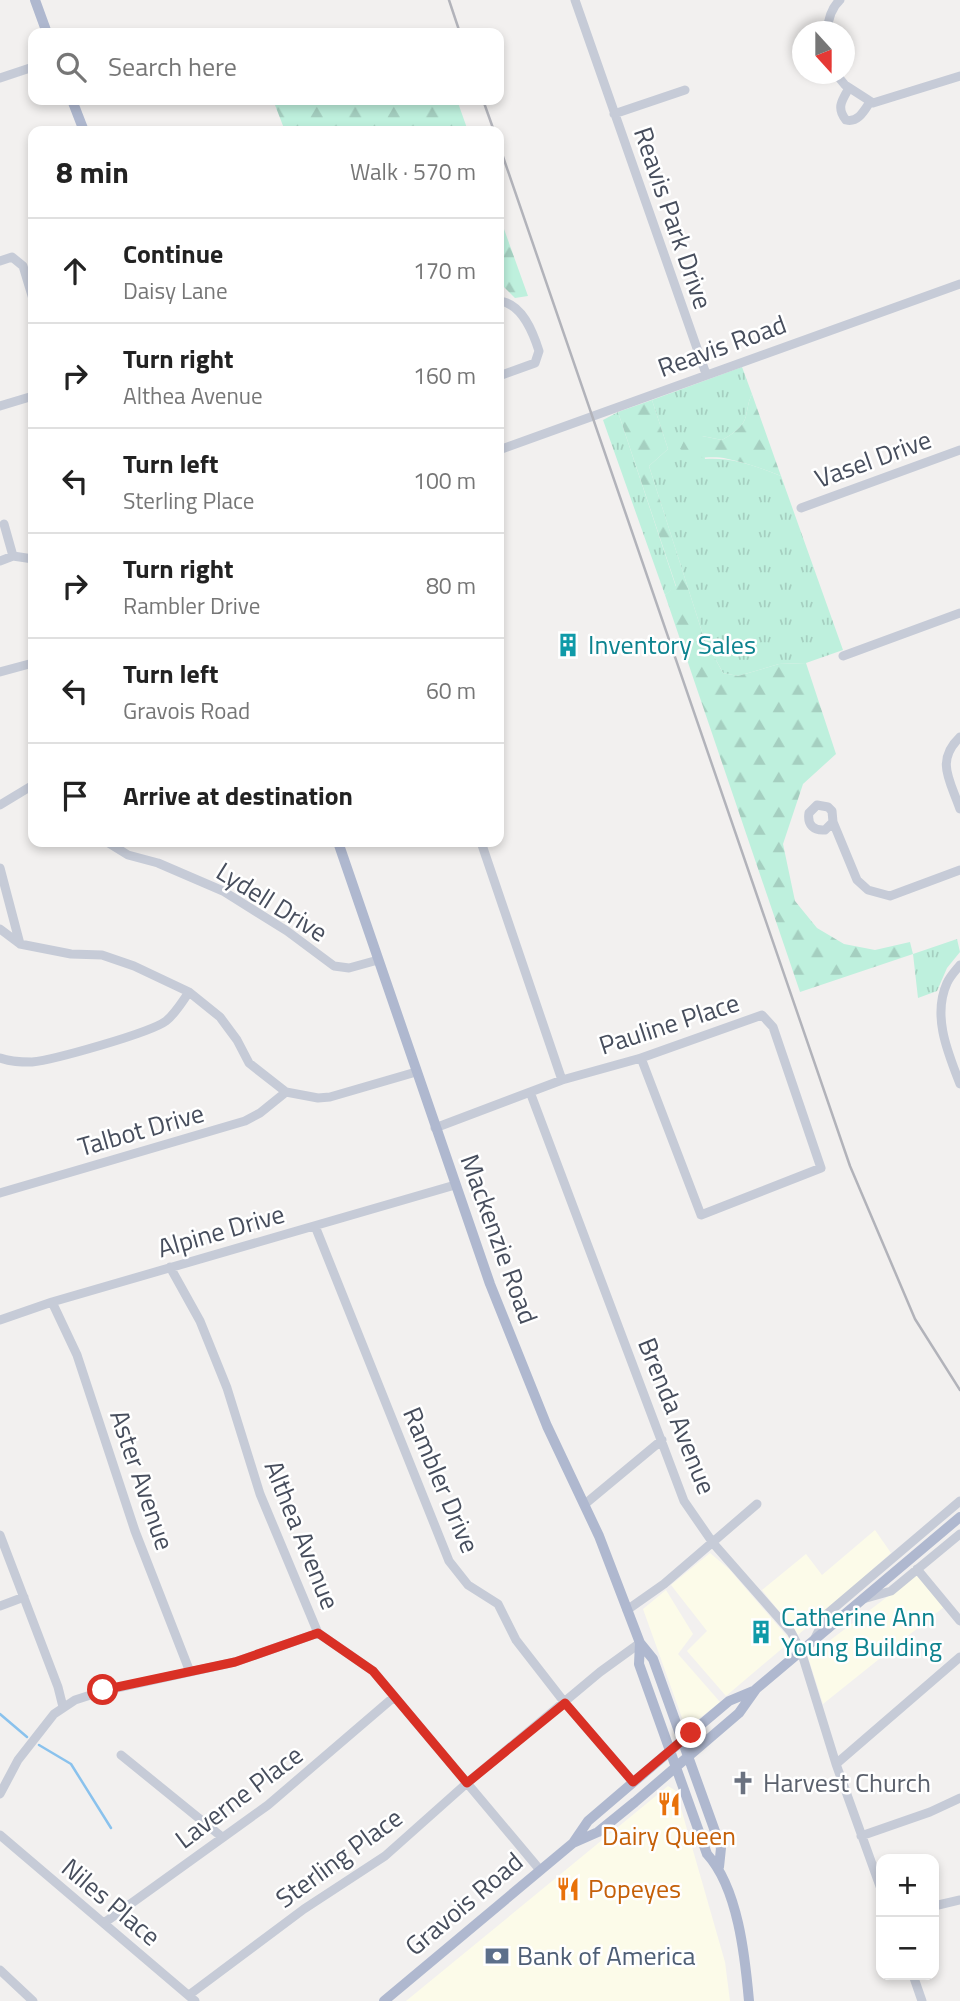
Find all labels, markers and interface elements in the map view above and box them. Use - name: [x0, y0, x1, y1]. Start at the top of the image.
- north arrow: [792, 21, 855, 84]
- search box: [28, 28, 504, 105]
- text: Search here: [108, 47, 237, 86]
- icon: search: [52, 48, 90, 86]
- street label: Reavis Park Drive: [624, 122, 723, 314]
- text: 8 min: [56, 149, 129, 195]
- text: Walk · 570 m: [350, 154, 476, 189]
- text: Continue: [123, 234, 223, 273]
- icon: ahead: [56, 252, 94, 290]
- text: 170 m: [413, 253, 476, 288]
- text: Daisy Lane: [123, 273, 228, 308]
- street label: Reavis Road: [652, 304, 792, 387]
- text: Turn right: [123, 339, 234, 378]
- icon: right: [56, 357, 94, 395]
- text: 160 m: [413, 358, 476, 393]
- text: Althea Avenue: [123, 378, 263, 413]
- street label: Vasel Drive: [809, 419, 936, 498]
- text: Turn left: [123, 444, 218, 483]
- icon: left: [56, 462, 94, 500]
- text: 100 m: [413, 463, 476, 498]
- text: Sterling Place: [123, 483, 254, 518]
- text: Turn right: [123, 549, 234, 588]
- icon: right: [56, 567, 94, 605]
- text: 80 m: [426, 568, 476, 603]
- text: Rambler Drive: [123, 588, 260, 623]
- place label: Inventory Sales: [588, 625, 756, 664]
- building icon: Inventory Sales: [554, 631, 582, 659]
- text: Turn left: [123, 654, 218, 693]
- icon: left: [56, 672, 94, 710]
- text: 60 m: [426, 673, 476, 708]
- text: Gravois Road: [123, 693, 250, 728]
- text: Arrive at destination: [123, 776, 353, 815]
- icon: arrive: [56, 777, 94, 815]
- street label: Lydell Drive: [209, 852, 336, 951]
- street label: Pauline Place: [594, 983, 744, 1065]
- street label: Talbot Drive: [73, 1093, 208, 1166]
- street label: Mackenzie Road: [451, 1148, 548, 1329]
- street label: Alpine Drive: [153, 1194, 289, 1267]
- street label: Brenda Avenue: [628, 1332, 727, 1500]
- street label: Rambler Drive: [393, 1401, 490, 1559]
- street label: Aster Avenue: [100, 1405, 185, 1555]
- street label: Althea Avenue: [255, 1454, 350, 1615]
- place label: Catherine Ann Young Building: [781, 1597, 942, 1666]
- building icon: Catherine Ann Young Building: [747, 1618, 775, 1646]
- route start: [87, 1674, 118, 1705]
- route end: [675, 1717, 706, 1748]
- street label: Laverne Place: [167, 1735, 311, 1858]
- place label: Harvest Church: [763, 1763, 931, 1802]
- church icon: Harvest Church: [729, 1769, 757, 1797]
- restaurant icon: Dairy Queen: [655, 1790, 683, 1818]
- street label: Sterling Place: [267, 1798, 410, 1917]
- place label: Dairy Queen: [602, 1816, 736, 1855]
- street label: Gravois Road: [396, 1842, 531, 1965]
- street label: Niles Place: [53, 1848, 169, 1955]
- map controls: [876, 1854, 939, 1980]
- button: +: [876, 1854, 939, 1917]
- place label: Popeyes: [588, 1869, 681, 1908]
- restaurant icon: Popeyes: [554, 1875, 582, 1903]
- button: −: [876, 1917, 939, 1980]
- place label: Bank of America: [517, 1936, 696, 1975]
- bank icon: Bank of America: [483, 1942, 511, 1970]

